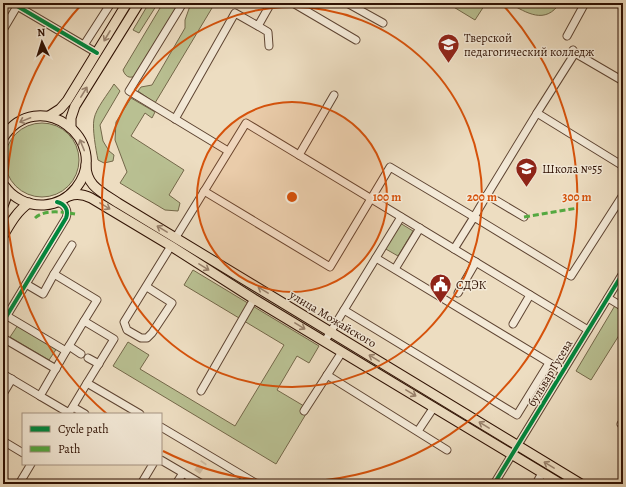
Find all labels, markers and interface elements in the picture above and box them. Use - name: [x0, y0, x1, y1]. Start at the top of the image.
- north arrow: [22, 22, 62, 62]
- text: N: [37, 25, 46, 40]
- one-way arrow: [103, 30, 111, 41]
- place label: Тверской педагогический колледж: [464, 30, 594, 60]
- school or university icon: Тверской педагогический колледж: [435, 32, 461, 65]
- one-way arrow: [80, 86, 88, 98]
- one-way arrow: [20, 116, 32, 124]
- one-way arrow: [78, 139, 86, 151]
- school or university icon: Школа №55: [514, 156, 540, 189]
- place label: Школа №55: [542, 161, 602, 177]
- text: 100 m: [373, 189, 401, 205]
- text: 200 m: [467, 189, 497, 205]
- text: 300 m: [562, 189, 592, 205]
- centre of rings: [285, 190, 299, 204]
- one-way arrow: [99, 203, 111, 211]
- one-way arrow: [157, 225, 168, 233]
- one-way arrow: [198, 263, 209, 271]
- public building icon: СДЭК: [427, 272, 453, 305]
- place label: СДЭК: [456, 277, 487, 293]
- one-way arrow: [257, 286, 268, 294]
- street label: улица Можайского: [286, 286, 379, 351]
- one-way arrow: [294, 322, 305, 330]
- street label: бульвар Гусева: [524, 336, 577, 410]
- one-way arrow: [368, 353, 379, 362]
- one-way arrow: [405, 390, 417, 398]
- legend: [22, 413, 162, 465]
- text: Cycle path: [58, 421, 109, 437]
- one-way arrow: [479, 421, 490, 430]
- text: Path: [58, 441, 81, 457]
- one-way arrow: [543, 460, 555, 468]

